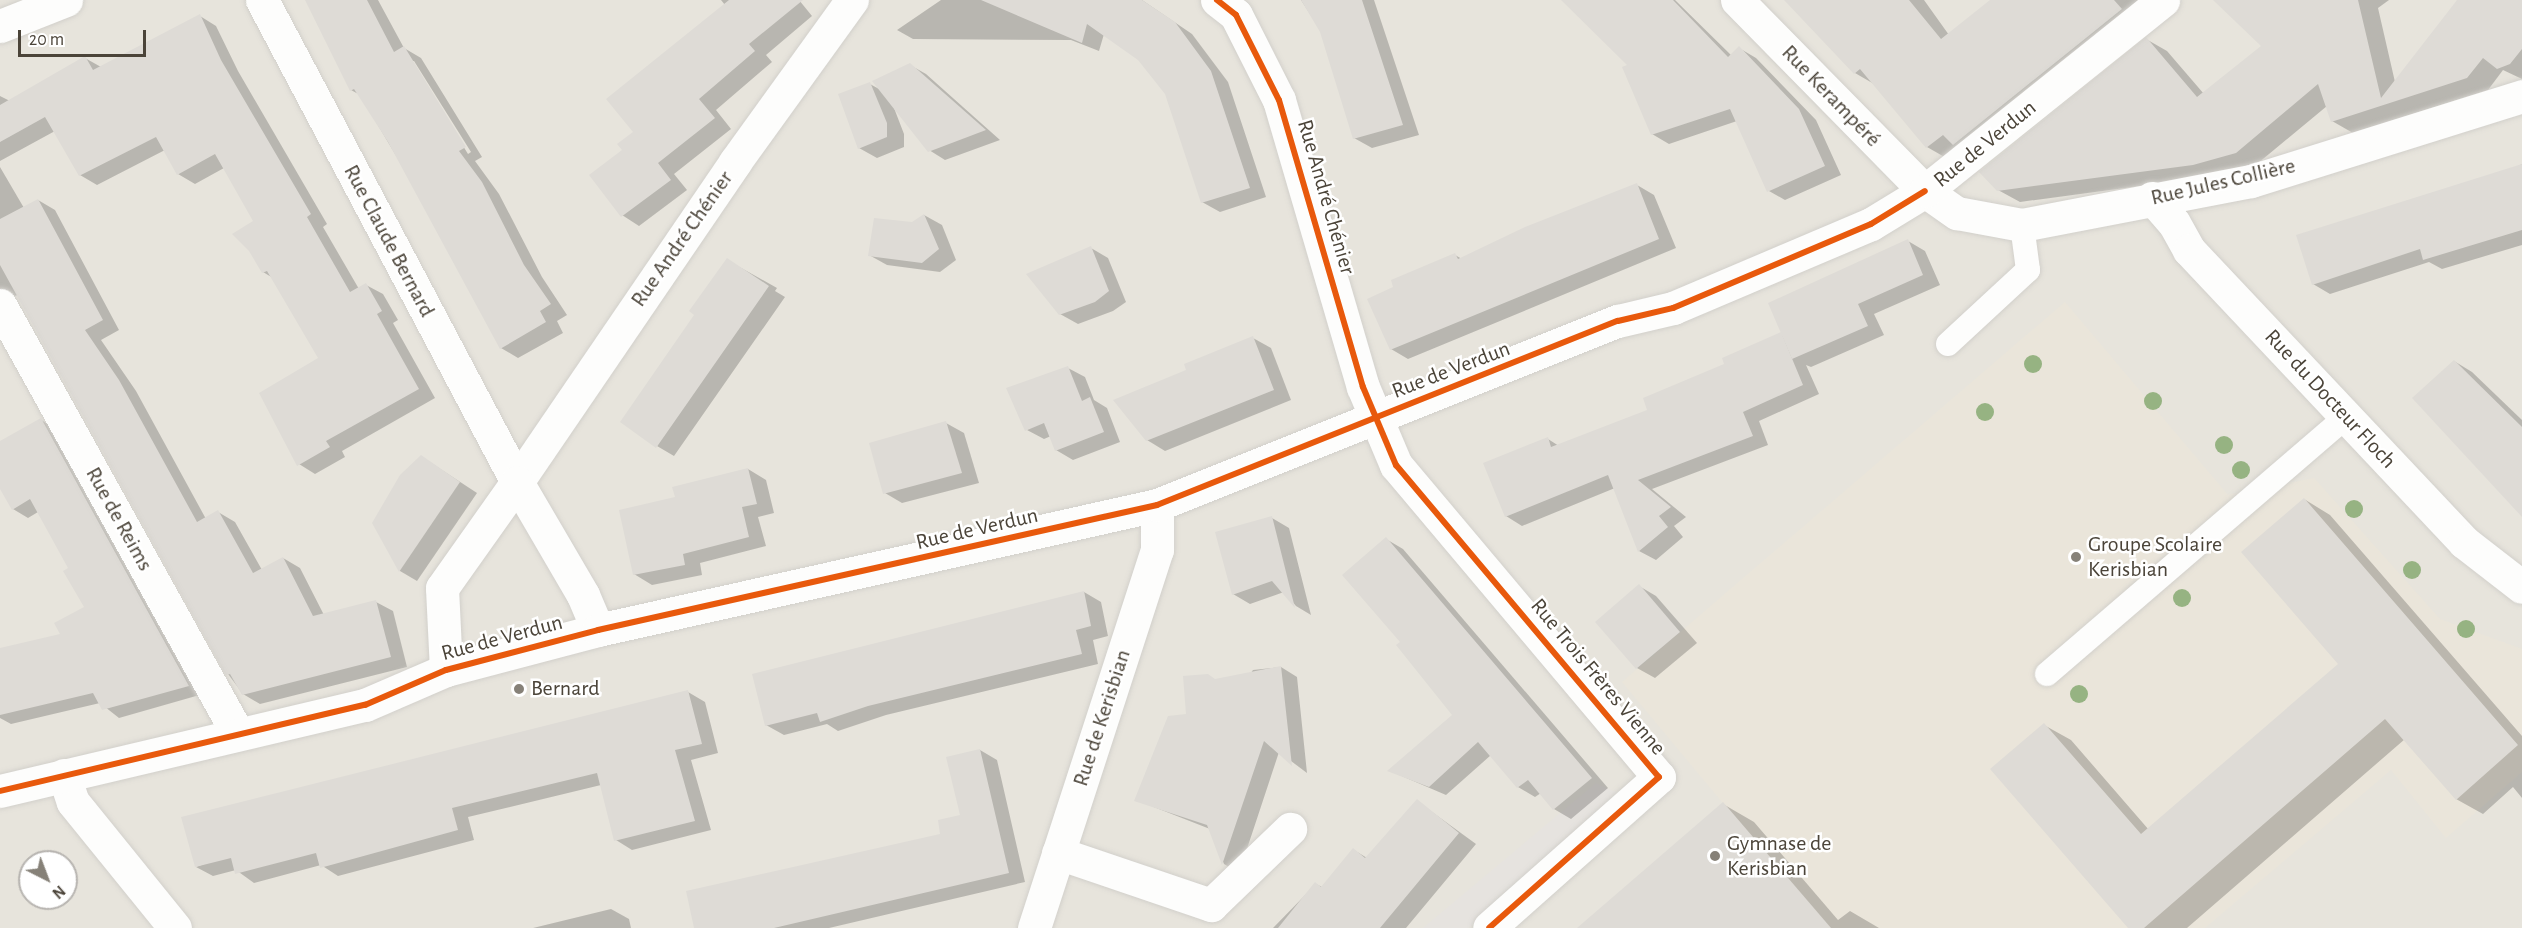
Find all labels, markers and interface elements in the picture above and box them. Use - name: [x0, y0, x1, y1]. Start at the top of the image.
- scale bar: [21, 18, 148, 56]
- text: 20 m: [29, 31, 64, 49]
- street label: Rue Kerampéré: [1776, 40, 1886, 152]
- street label: Rue de Verdun: [1928, 95, 2042, 193]
- street label: Rue André Chénier: [1291, 117, 1361, 277]
- street label: Rue Jules Collière: [2148, 153, 2298, 211]
- street label: Rue Claude Bernard: [338, 160, 440, 322]
- street label: Rue André Chénier: [625, 166, 739, 312]
- street label: Rue du Docteur Floch: [2259, 324, 2401, 474]
- street label: Rue de Verdun: [1388, 335, 1514, 405]
- street label: Rue de Reims: [80, 463, 158, 575]
- street label: Rue de Verdun: [913, 502, 1041, 556]
- place label: Groupe Scolaire Kerisbian: [2088, 531, 2222, 582]
- marker: Groupe Scolaire Kerisbian: [2069, 550, 2083, 564]
- street label: Rue Trois Frères Vienne: [1525, 593, 1671, 761]
- street label: Rue de Verdun: [439, 609, 565, 667]
- street label: Rue de Kerisbian: [1067, 646, 1137, 790]
- place label: Bernard: [531, 676, 600, 702]
- marker: Bernard: [512, 682, 526, 696]
- place label: Gymnase de Kerisbian: [1727, 830, 1831, 882]
- marker: Gymnase de Kerisbian: [1708, 849, 1722, 863]
- north arrow: [18, 850, 78, 910]
- text: N: [49, 882, 68, 902]

